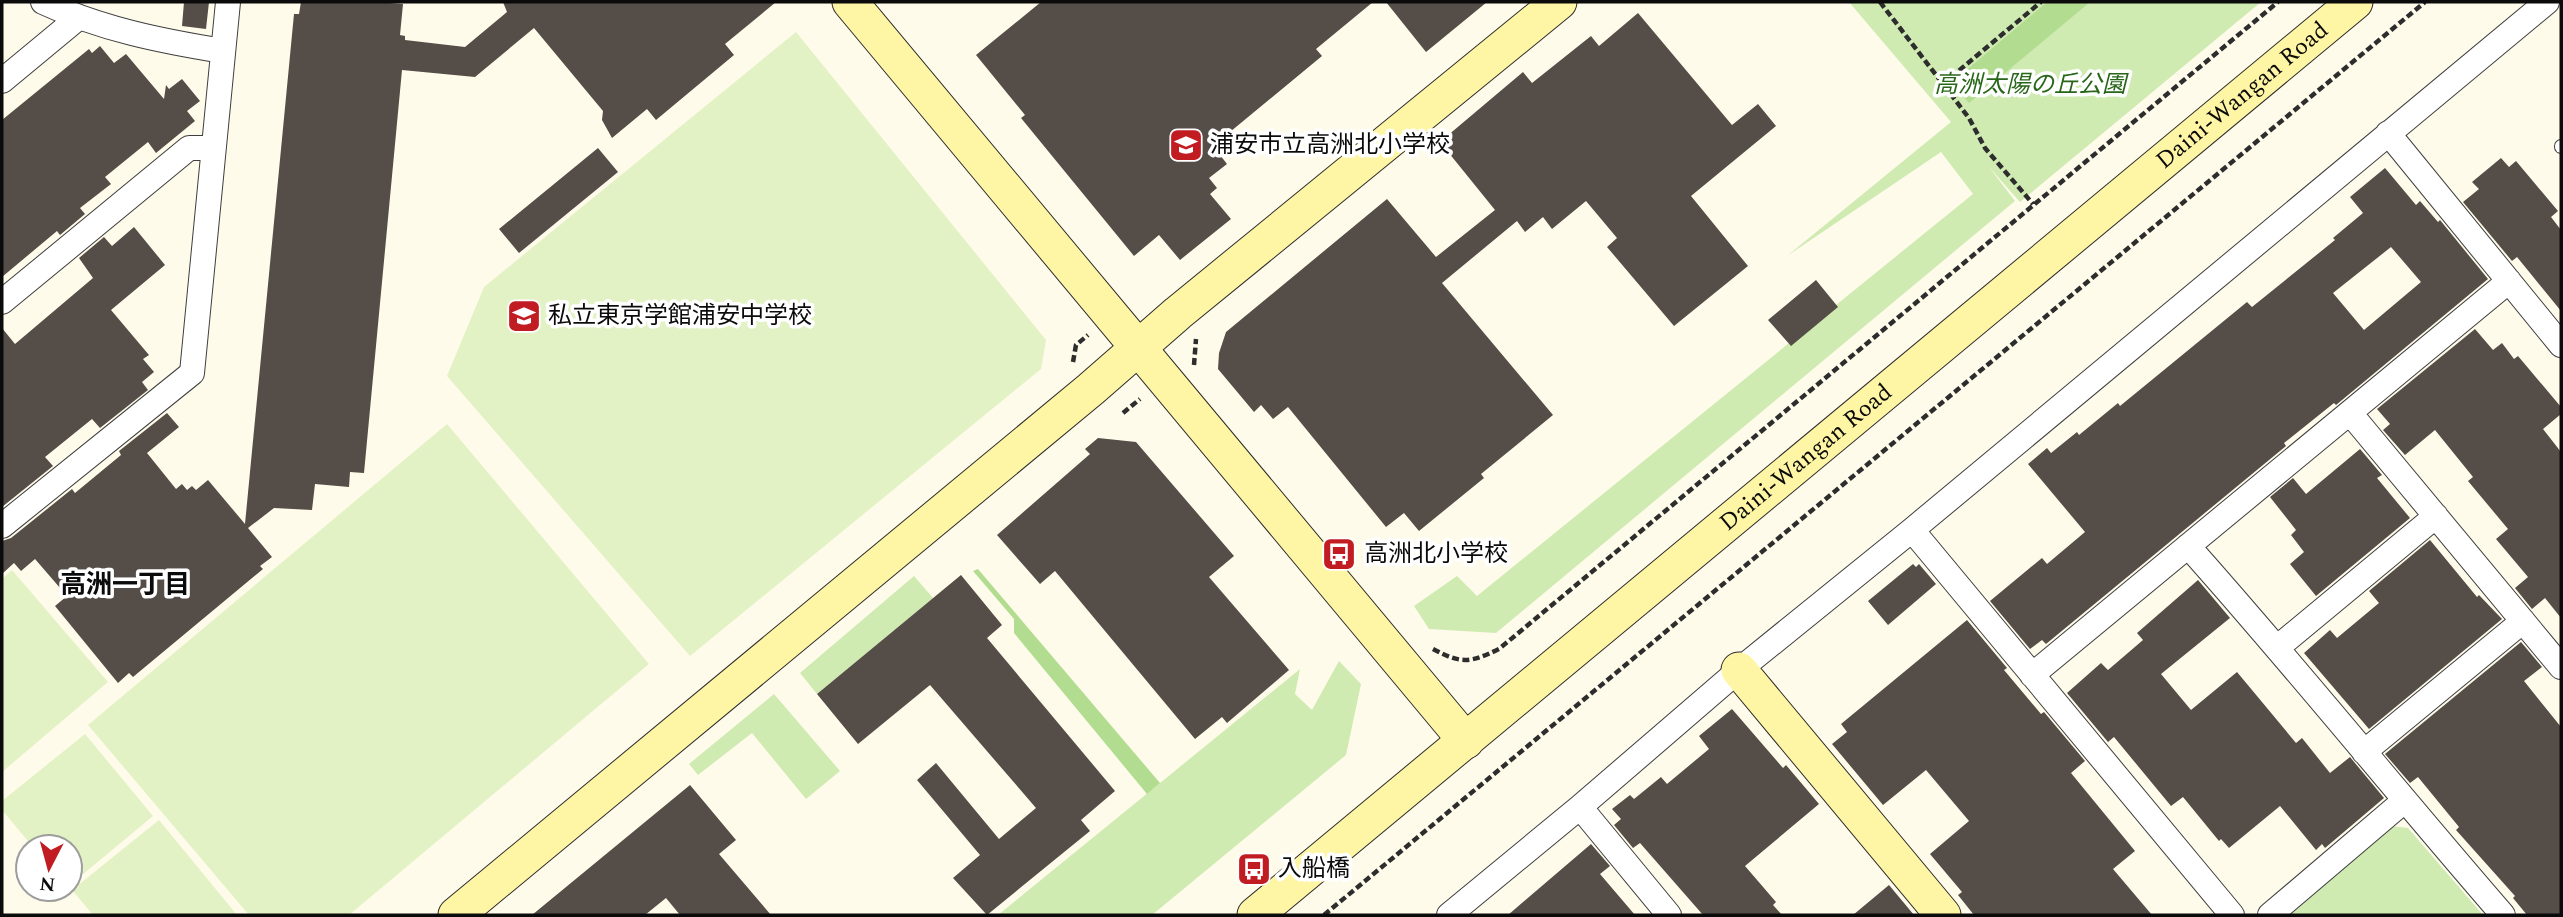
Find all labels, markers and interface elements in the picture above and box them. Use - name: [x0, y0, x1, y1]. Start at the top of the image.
- street label: Daini-Wangan Road: [2148, 13, 2337, 178]
- park label: 高洲太陽の丘公園: [1934, 67, 2129, 103]
- school or university icon: 浦安市立高洲北小学校: [1167, 126, 1205, 164]
- place label: 浦安市立高洲北小学校: [1210, 127, 1450, 163]
- school or university icon: 私立東京学館浦安中学校: [505, 297, 543, 335]
- place label: 私立東京学館浦安中学校: [548, 298, 812, 334]
- street label: Daini-Wangan Road: [1712, 375, 1900, 540]
- bus stop icon: 高洲北小学校: [1320, 535, 1358, 573]
- place label: 高洲北小学校: [1364, 536, 1508, 572]
- district label: 高洲一丁目: [60, 565, 190, 605]
- north arrow: [14, 833, 84, 903]
- bus stop icon: 入船橋: [1235, 850, 1273, 888]
- place label: 入船橋: [1278, 851, 1350, 887]
- text: N: [38, 868, 57, 899]

